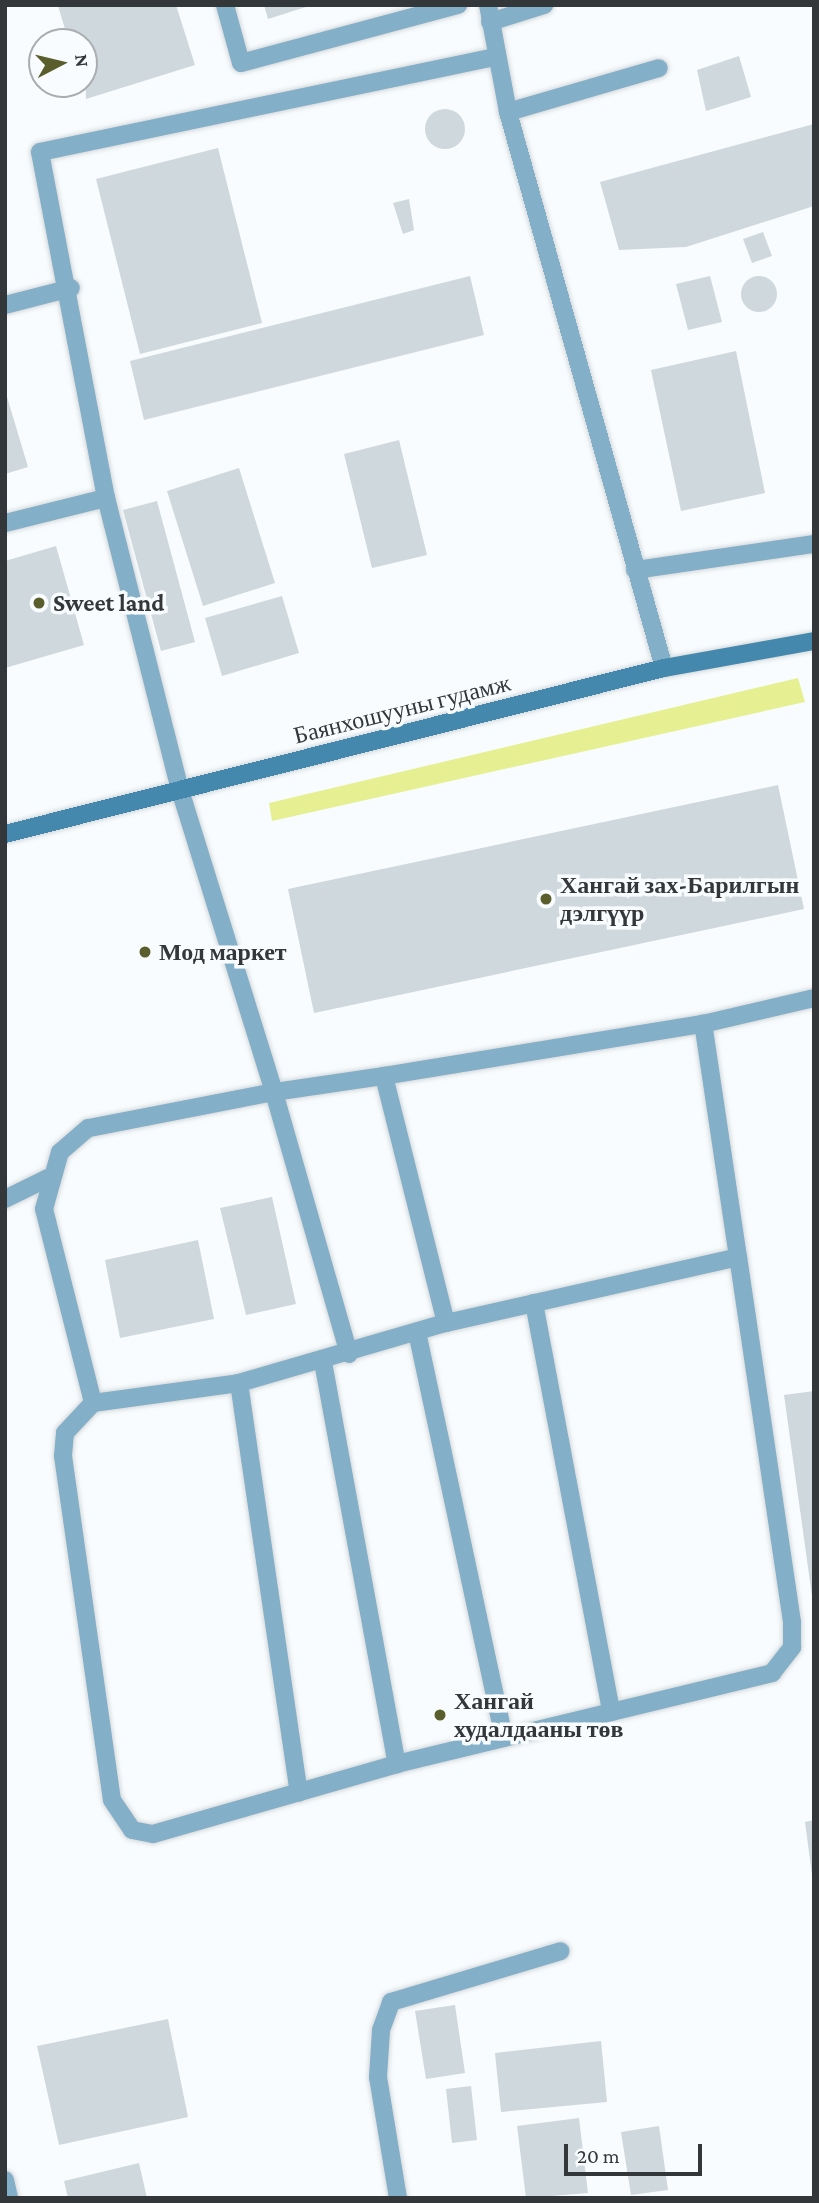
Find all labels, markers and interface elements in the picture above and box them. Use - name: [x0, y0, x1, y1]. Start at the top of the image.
- north arrow: [28, 28, 98, 98]
- text: N: [71, 53, 94, 68]
- place label: Sweet land: [53, 589, 164, 617]
- marker: Sweet land: [31, 595, 47, 611]
- street label: Баянхошууны гудамж: [291, 668, 513, 750]
- place label: Хангай зах-Барилгын дэлгүүр: [560, 871, 799, 927]
- marker: Хангай зах-Барилгын дэлгүүр: [538, 891, 554, 907]
- place label: Мод маркет: [159, 938, 287, 966]
- marker: Мод маркет: [137, 944, 153, 960]
- place label: Хангай худалдааны төв: [454, 1687, 623, 1743]
- marker: Хангай худалдааны төв: [432, 1707, 448, 1723]
- scale bar: [567, 2130, 705, 2174]
- text: 20 m: [577, 2144, 620, 2168]

